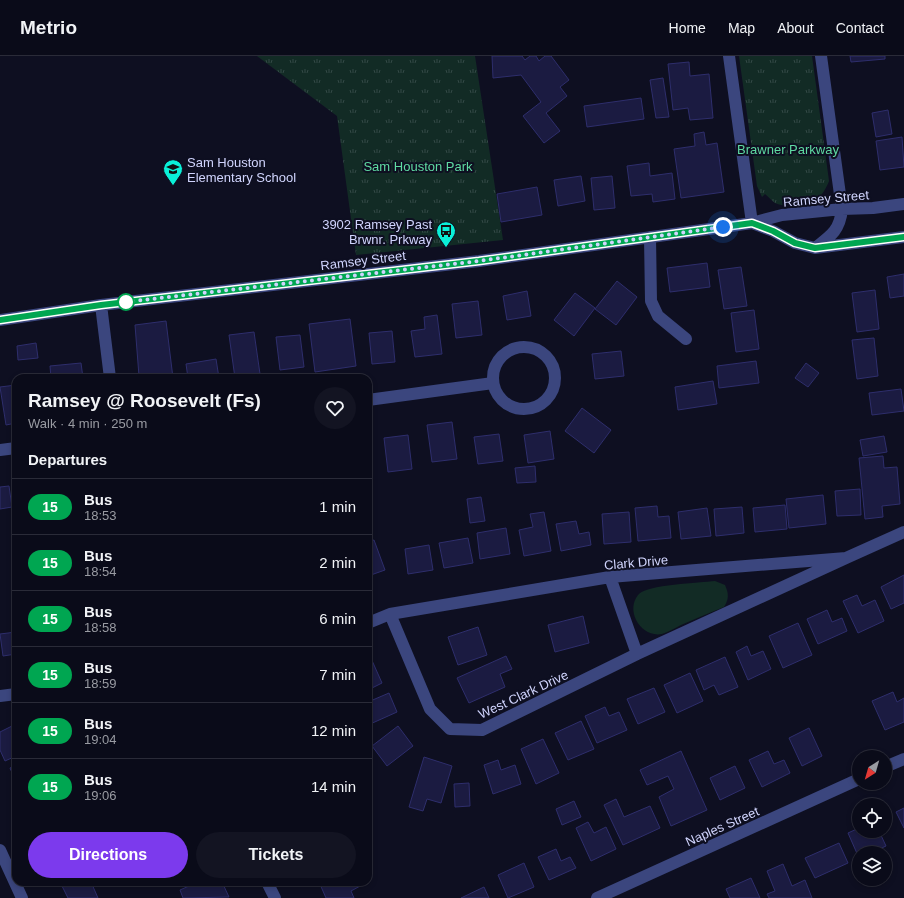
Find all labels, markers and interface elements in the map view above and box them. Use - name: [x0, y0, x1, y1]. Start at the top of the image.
- text: Metrio: [20, 17, 77, 38]
- text: Home: [669, 20, 706, 36]
- text: Map: [728, 20, 755, 36]
- text: About: [777, 20, 814, 36]
- text: Contact: [836, 20, 884, 36]
- park label: Brawner Parkway: [737, 142, 839, 157]
- place label: Sam Houston Elementary School: [187, 155, 296, 185]
- school or university icon: Sam Houston Elementary School: [162, 158, 184, 186]
- park label: Sam Houston Park: [363, 159, 473, 174]
- street label: Ramsey Street: [783, 187, 870, 210]
- place label: 3902 Ramsey Past Brwnr. Prkway: [322, 217, 432, 247]
- your location: [713, 217, 733, 237]
- bus stop icon: 3902 Ramsey Past Brwnr. Prkway: [435, 220, 457, 248]
- street label: Ramsey Street: [319, 248, 407, 273]
- unlabelled marker: [117, 293, 135, 311]
- button: heart: [314, 387, 356, 429]
- text: Ramsey @ Roosevelt (Fs): [28, 390, 261, 411]
- text: Walk · 4 min · 250 m: [28, 416, 147, 431]
- text: Departures: [28, 451, 107, 468]
- text: Bus: [84, 491, 112, 508]
- text: 1 min: [319, 498, 356, 515]
- text: 15: [42, 499, 58, 515]
- text: 18:53: [84, 508, 117, 523]
- text: Bus: [84, 547, 112, 564]
- street label: Clark Drive: [603, 552, 669, 573]
- text: 2 min: [319, 554, 356, 571]
- text: 15: [42, 555, 58, 571]
- text: 18:54: [84, 564, 117, 579]
- text: Bus: [84, 603, 112, 620]
- text: 6 min: [319, 610, 356, 627]
- text: 15: [42, 611, 58, 627]
- text: 18:58: [84, 620, 117, 635]
- text: Bus: [84, 659, 112, 676]
- text: 7 min: [319, 666, 356, 683]
- text: 15: [42, 667, 58, 683]
- street label: West Clark Drive: [476, 667, 570, 722]
- text: 18:59: [84, 676, 117, 691]
- text: Bus: [84, 715, 112, 732]
- text: 12 min: [311, 722, 356, 739]
- text: 15: [42, 723, 58, 739]
- text: 19:04: [84, 732, 117, 747]
- north arrow: [852, 750, 892, 790]
- map controls: [852, 750, 892, 886]
- text: Bus: [84, 771, 112, 788]
- text: 14 min: [311, 778, 356, 795]
- text: 15: [42, 779, 58, 795]
- text: 19:06: [84, 788, 117, 803]
- button: locate: [852, 798, 892, 838]
- street label: Naples Street: [683, 803, 762, 849]
- button: Directions: [28, 832, 188, 878]
- button: Tickets: [196, 832, 356, 878]
- button: layers: [852, 846, 892, 886]

